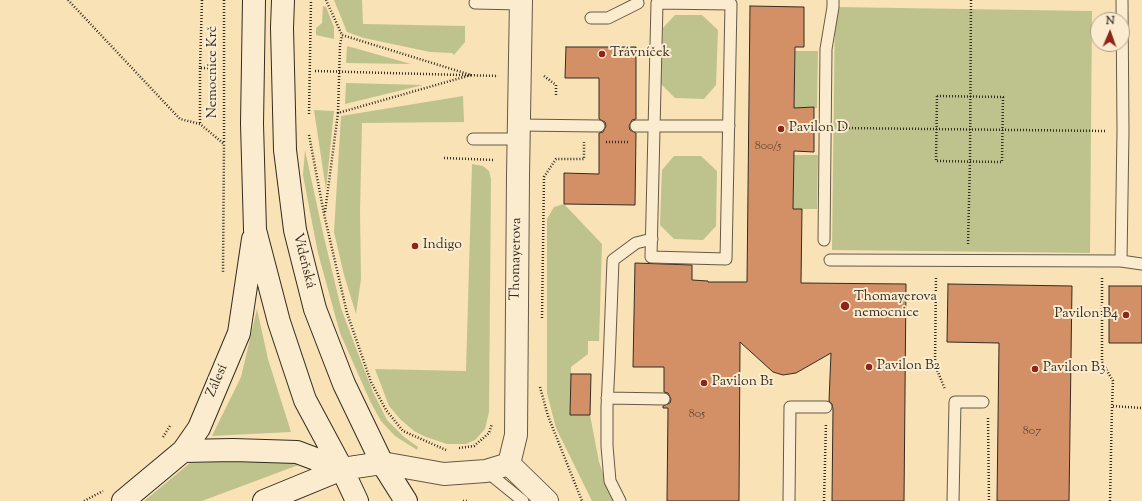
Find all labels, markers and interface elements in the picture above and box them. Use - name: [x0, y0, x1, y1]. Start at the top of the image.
- north arrow: [1090, 12, 1130, 52]
- text: N: [1106, 13, 1115, 29]
- street label: Nemocnice Krč: [206, 26, 222, 118]
- place label: Trávníček: [610, 46, 670, 62]
- marker: Trávníček: [597, 49, 607, 59]
- place label: Pavilon D: [789, 121, 848, 137]
- marker: Pavilon D: [776, 124, 786, 134]
- house number: 800/5: [755, 140, 781, 154]
- street label: Thomayerova: [508, 217, 526, 301]
- street label: Vídeňská: [288, 232, 318, 290]
- place label: Indigo: [423, 238, 462, 254]
- marker: Indigo: [410, 241, 420, 251]
- place label: Thomayerova nemocnice: [854, 290, 937, 322]
- marker: Thomayerova nemocnice: [839, 300, 851, 312]
- place label: Pavilon B4: [1055, 307, 1118, 323]
- marker: Pavilon B4: [1121, 310, 1131, 320]
- place label: Pavilon B2: [877, 359, 940, 375]
- place label: Pavilon B3: [1043, 361, 1105, 377]
- street label: Zálesí: [204, 362, 232, 400]
- marker: Pavilon B2: [864, 362, 874, 372]
- marker: Pavilon B3: [1030, 364, 1040, 374]
- place label: Pavilon B1: [712, 375, 774, 391]
- marker: Pavilon B1: [699, 378, 709, 388]
- house number: 805: [689, 408, 705, 422]
- house number: 807: [1023, 425, 1041, 439]

